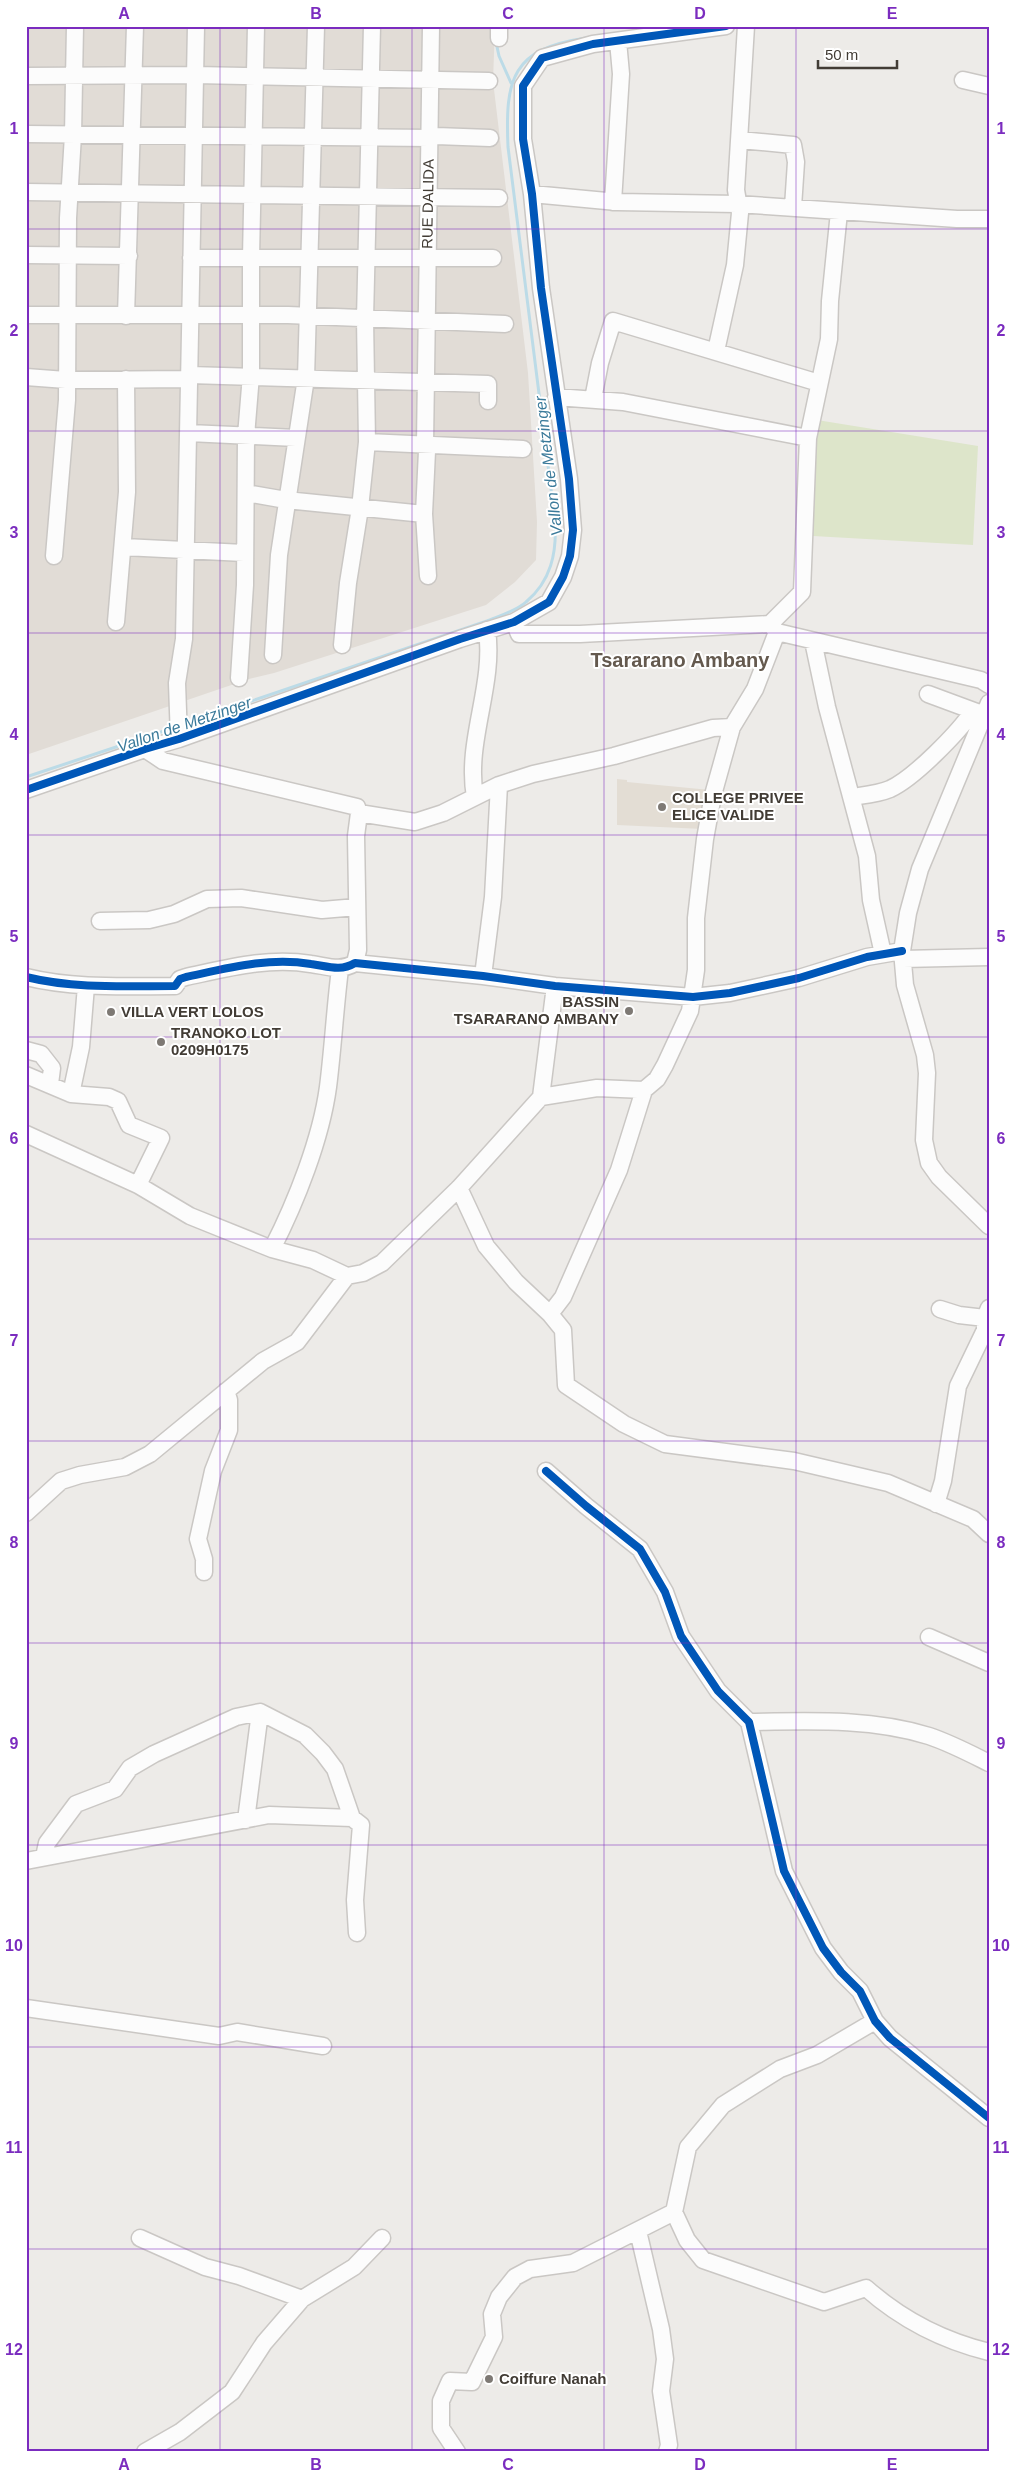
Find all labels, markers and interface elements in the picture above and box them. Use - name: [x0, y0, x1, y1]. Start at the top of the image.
- text: A: [118, 5, 130, 22]
- text: B: [310, 5, 322, 22]
- text: C: [502, 5, 514, 22]
- text: D: [694, 5, 706, 22]
- text: E: [887, 5, 898, 22]
- scale bar: [818, 38, 896, 70]
- text: 50 m: [825, 46, 858, 63]
- text: 1: [10, 120, 19, 137]
- text: 1: [997, 120, 1006, 137]
- street label: RUE DALIDA: [418, 159, 437, 249]
- text: 2: [10, 322, 19, 339]
- text: 2: [997, 322, 1006, 339]
- water label: Vallon de Metzinger: [531, 394, 566, 537]
- text: 3: [10, 524, 19, 541]
- text: 3: [997, 524, 1006, 541]
- district label: Tsararano Ambany: [591, 649, 770, 671]
- water label: Vallon de Metzinger: [115, 693, 254, 755]
- text: 4: [10, 726, 19, 743]
- text: 4: [997, 726, 1006, 743]
- place label: COLLEGE PRIVEE ELICE VALIDE: [672, 789, 804, 823]
- marker: COLLEGE PRIVEE ELICE VALIDE: [656, 801, 668, 813]
- text: 5: [10, 928, 19, 945]
- text: 5: [997, 928, 1006, 945]
- place label: BASSIN TSARARANO AMBANY: [454, 993, 619, 1027]
- place label: VILLA VERT LOLOS: [121, 1003, 264, 1020]
- marker: BASSIN TSARARANO AMBANY: [623, 1005, 635, 1017]
- marker: VILLA VERT LOLOS: [105, 1006, 117, 1018]
- place label: TRANOKO LOT 0209H0175: [171, 1024, 281, 1058]
- marker: TRANOKO LOT 0209H0175: [155, 1036, 167, 1048]
- text: 6: [10, 1130, 19, 1147]
- text: 6: [997, 1130, 1006, 1147]
- text: 7: [10, 1332, 19, 1349]
- text: 7: [997, 1332, 1006, 1349]
- text: 8: [10, 1534, 19, 1551]
- text: 8: [997, 1534, 1006, 1551]
- text: 9: [10, 1735, 19, 1752]
- text: 9: [997, 1735, 1006, 1752]
- text: 10: [5, 1937, 23, 1954]
- text: 10: [992, 1937, 1010, 1954]
- text: 11: [6, 2139, 23, 2156]
- text: 11: [993, 2139, 1010, 2156]
- text: 12: [5, 2341, 23, 2358]
- text: 12: [992, 2341, 1010, 2358]
- place label: Coiffure Nanah: [499, 2370, 607, 2387]
- marker: Coiffure Nanah: [483, 2373, 495, 2385]
- text: A: [118, 2456, 130, 2473]
- text: B: [310, 2456, 322, 2473]
- text: C: [502, 2456, 514, 2473]
- text: D: [694, 2456, 706, 2473]
- text: E: [887, 2456, 898, 2473]

